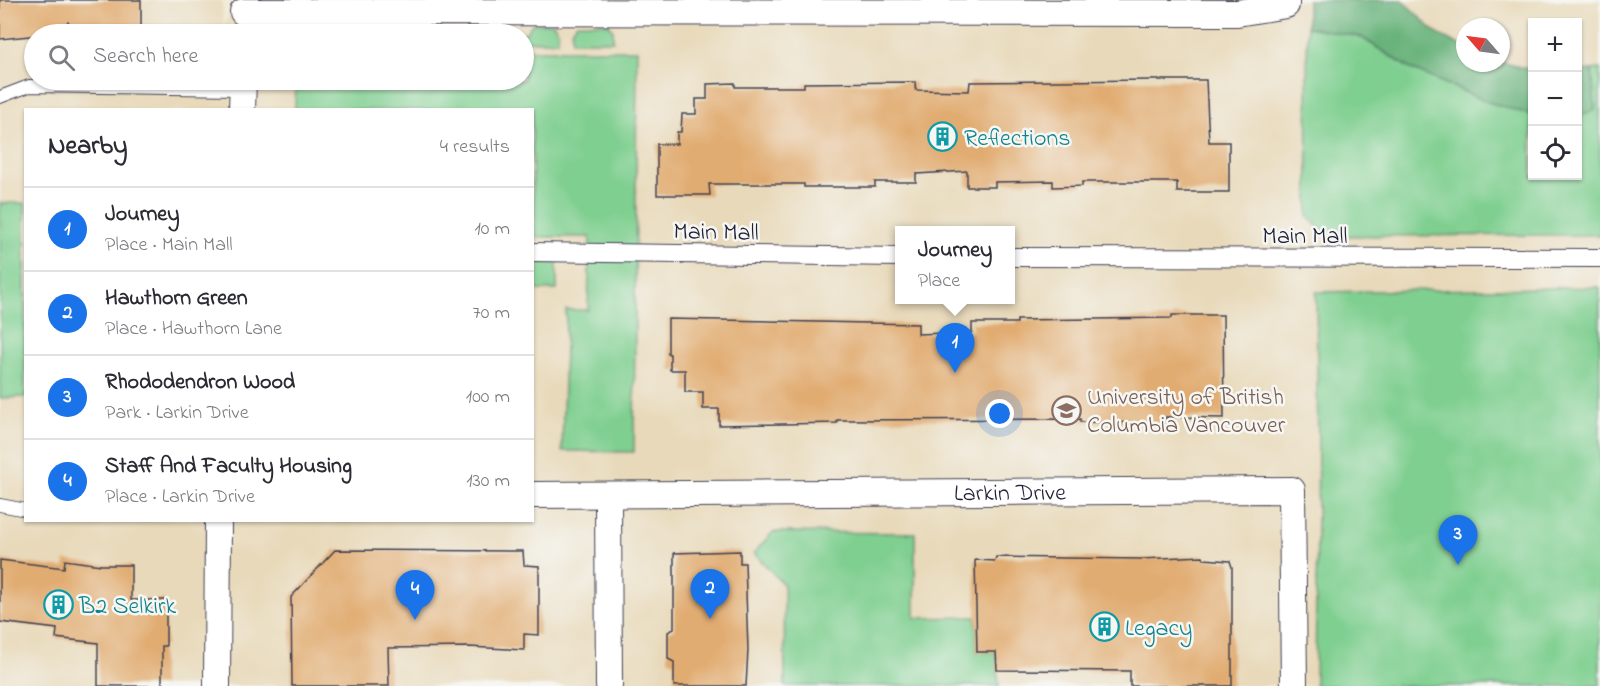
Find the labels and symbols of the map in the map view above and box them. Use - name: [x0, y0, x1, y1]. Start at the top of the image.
- north arrow: [1456, 18, 1510, 72]
- building icon: Reflections: [927, 121, 959, 153]
- place label: Reflections: [964, 122, 1070, 157]
- street label: Main Mall: [673, 215, 759, 252]
- street label: Main Mall: [1262, 220, 1348, 255]
- pin: 1: [936, 324, 974, 373]
- place label: University of British Columbia Vancouver: [1087, 381, 1286, 444]
- school or university icon: University of British Columbia Vancouver: [1050, 394, 1082, 426]
- your location: [985, 399, 1014, 428]
- street label: Larkin Drive: [954, 476, 1066, 512]
- pin: 3: [1438, 516, 1478, 565]
- pin: 4: [396, 570, 434, 620]
- pin: 2: [690, 570, 730, 619]
- building icon: B2 Selkirk: [42, 589, 74, 621]
- place label: B2 Selkirk: [78, 590, 177, 625]
- building icon: Legacy: [1088, 611, 1120, 643]
- place label: Legacy: [1125, 612, 1192, 648]

